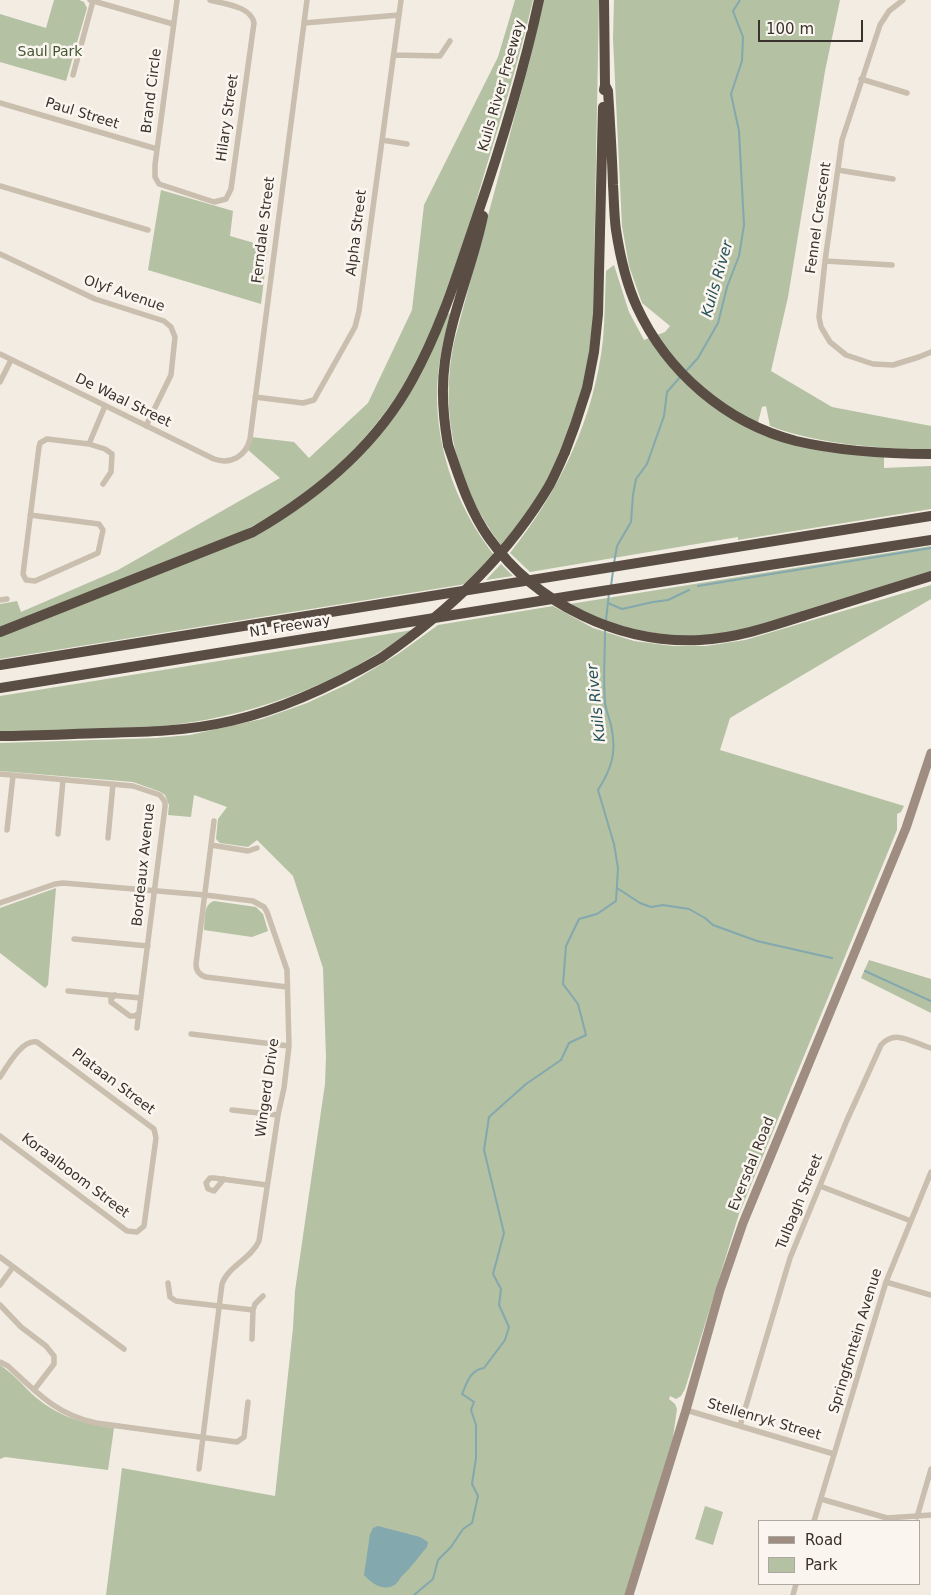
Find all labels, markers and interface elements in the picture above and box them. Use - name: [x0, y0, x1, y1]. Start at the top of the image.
- scale bar: [761, 10, 866, 42]
- street label: Kuils River Freeway: [475, 18, 529, 154]
- text: 100 m: [766, 20, 814, 38]
- park label: Saul Park: [18, 44, 82, 60]
- street label: Brand Circle: [138, 48, 166, 134]
- street label: Hilary Street: [214, 73, 242, 163]
- street label: Paul Street: [43, 95, 121, 133]
- street label: Fennel Crescent: [803, 161, 835, 275]
- street label: Ferndale Street: [249, 176, 279, 284]
- street label: Alpha Street: [343, 189, 371, 277]
- water label: Kuils River: [698, 239, 738, 319]
- street label: Olyf Avenue: [81, 272, 167, 316]
- street label: De Waal Street: [72, 370, 174, 432]
- street label: N1 Freeway: [248, 612, 332, 642]
- water label: Kuils River: [584, 663, 610, 743]
- street label: Bordeaux Avenue: [129, 803, 159, 927]
- street label: Wingerd Drive: [253, 1037, 283, 1139]
- street label: Plataan Street: [68, 1045, 158, 1119]
- street label: Eversdal Road: [726, 1115, 778, 1213]
- street label: Koraalboom Street: [18, 1130, 132, 1222]
- street label: Tulbagh Street: [773, 1152, 827, 1252]
- street label: Springfontein Avenue: [826, 1266, 886, 1416]
- street label: Stellenryk Street: [705, 1396, 823, 1444]
- legend: [758, 1520, 921, 1585]
- text: Road: [805, 1531, 843, 1549]
- text: Park: [805, 1556, 837, 1574]

